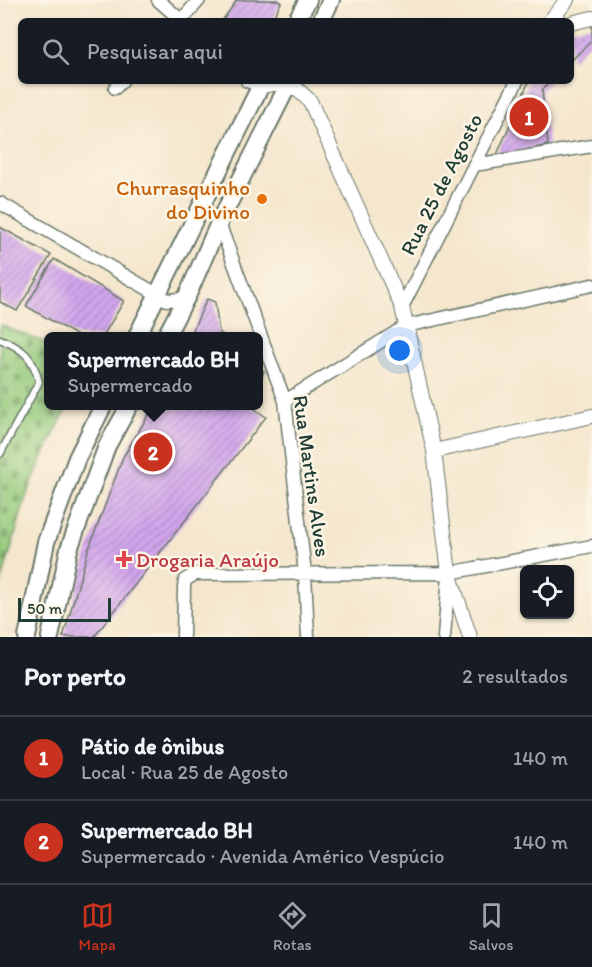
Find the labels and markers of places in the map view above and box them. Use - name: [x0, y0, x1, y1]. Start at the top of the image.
- pin: 1: [510, 94, 548, 140]
- place label: Churrasquinho do Divino: [116, 175, 250, 224]
- marker: Churrasquinho do Divino: [255, 192, 269, 206]
- pin: 2: [134, 430, 172, 474]
- place label: Drogaria Araújo: [136, 547, 279, 572]
- marker: Drogaria Araújo: [117, 552, 131, 566]

